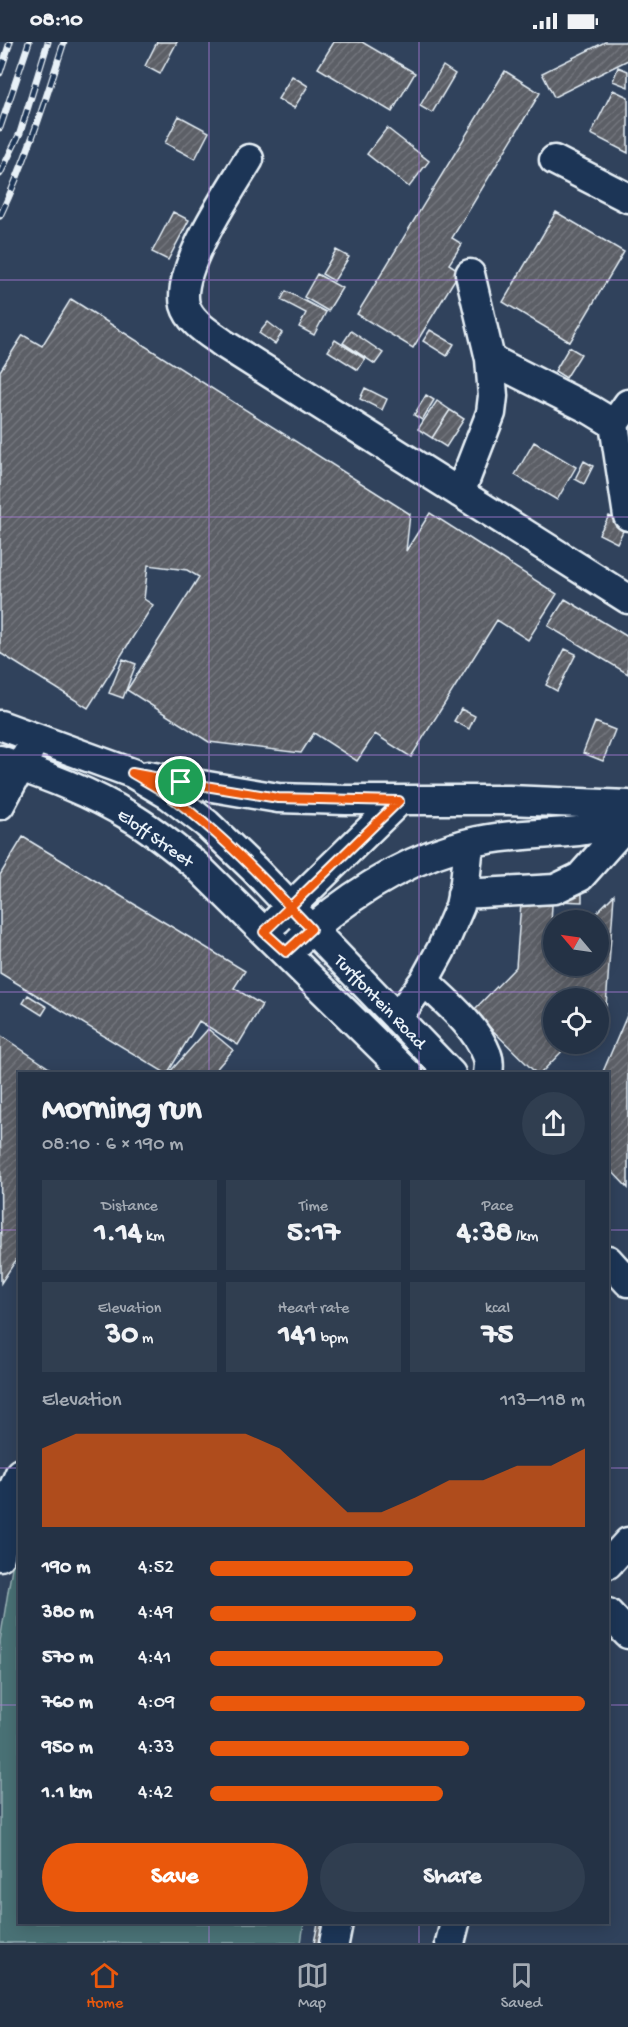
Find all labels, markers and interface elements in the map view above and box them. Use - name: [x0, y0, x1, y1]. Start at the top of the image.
- text: 08:10: [30, 8, 83, 34]
- pin: [155, 756, 206, 807]
- icon: arrive: [164, 765, 197, 798]
- street label: Eloff Street: [113, 805, 198, 874]
- north arrow: [543, 910, 609, 976]
- map controls: [543, 910, 609, 1054]
- street label: Turffontein Road: [328, 950, 431, 1055]
- button: locate: [543, 988, 609, 1054]
- text: Morning run: [42, 1092, 202, 1130]
- button: share: [522, 1092, 585, 1155]
- text: 08:10 · 6 × 190 m: [42, 1134, 183, 1157]
- text: Distance: [101, 1198, 158, 1217]
- text: Time: [299, 1198, 328, 1217]
- text: Pace: [482, 1198, 513, 1217]
- text: 1.14: [94, 1217, 142, 1252]
- text: 5:17: [287, 1217, 340, 1252]
- text: 4:38: [457, 1217, 512, 1252]
- text: km: [142, 1228, 165, 1247]
- text: /km: [512, 1228, 538, 1247]
- text: Elevation: [98, 1300, 161, 1319]
- text: Heart rate: [278, 1300, 349, 1319]
- text: kcal: [485, 1300, 510, 1319]
- text: 30: [106, 1319, 138, 1354]
- text: 141: [279, 1319, 317, 1354]
- text: 75: [482, 1319, 513, 1354]
- text: m: [138, 1330, 153, 1349]
- text: bpm: [317, 1330, 348, 1349]
- text: Elevation: [42, 1390, 122, 1413]
- text: 113–118 m: [500, 1390, 585, 1413]
- text: 190 m: [42, 1557, 90, 1580]
- text: 4:52: [138, 1557, 174, 1580]
- text: 380 m: [42, 1602, 94, 1625]
- text: 4:49: [138, 1602, 173, 1625]
- text: 570 m: [42, 1647, 93, 1670]
- text: 4:41: [138, 1647, 171, 1670]
- text: 760 m: [42, 1692, 93, 1715]
- text: 4:09: [138, 1692, 175, 1715]
- text: 950 m: [42, 1737, 93, 1760]
- text: 4:33: [138, 1737, 175, 1760]
- text: 1.1 km: [42, 1782, 92, 1805]
- text: 4:42: [138, 1782, 173, 1805]
- button: Save: [42, 1843, 308, 1912]
- button: Share: [320, 1843, 585, 1912]
- tab: Home: [86, 1959, 123, 2014]
- tab: Map: [296, 1959, 329, 2014]
- tab: Saved: [501, 1959, 542, 2014]

